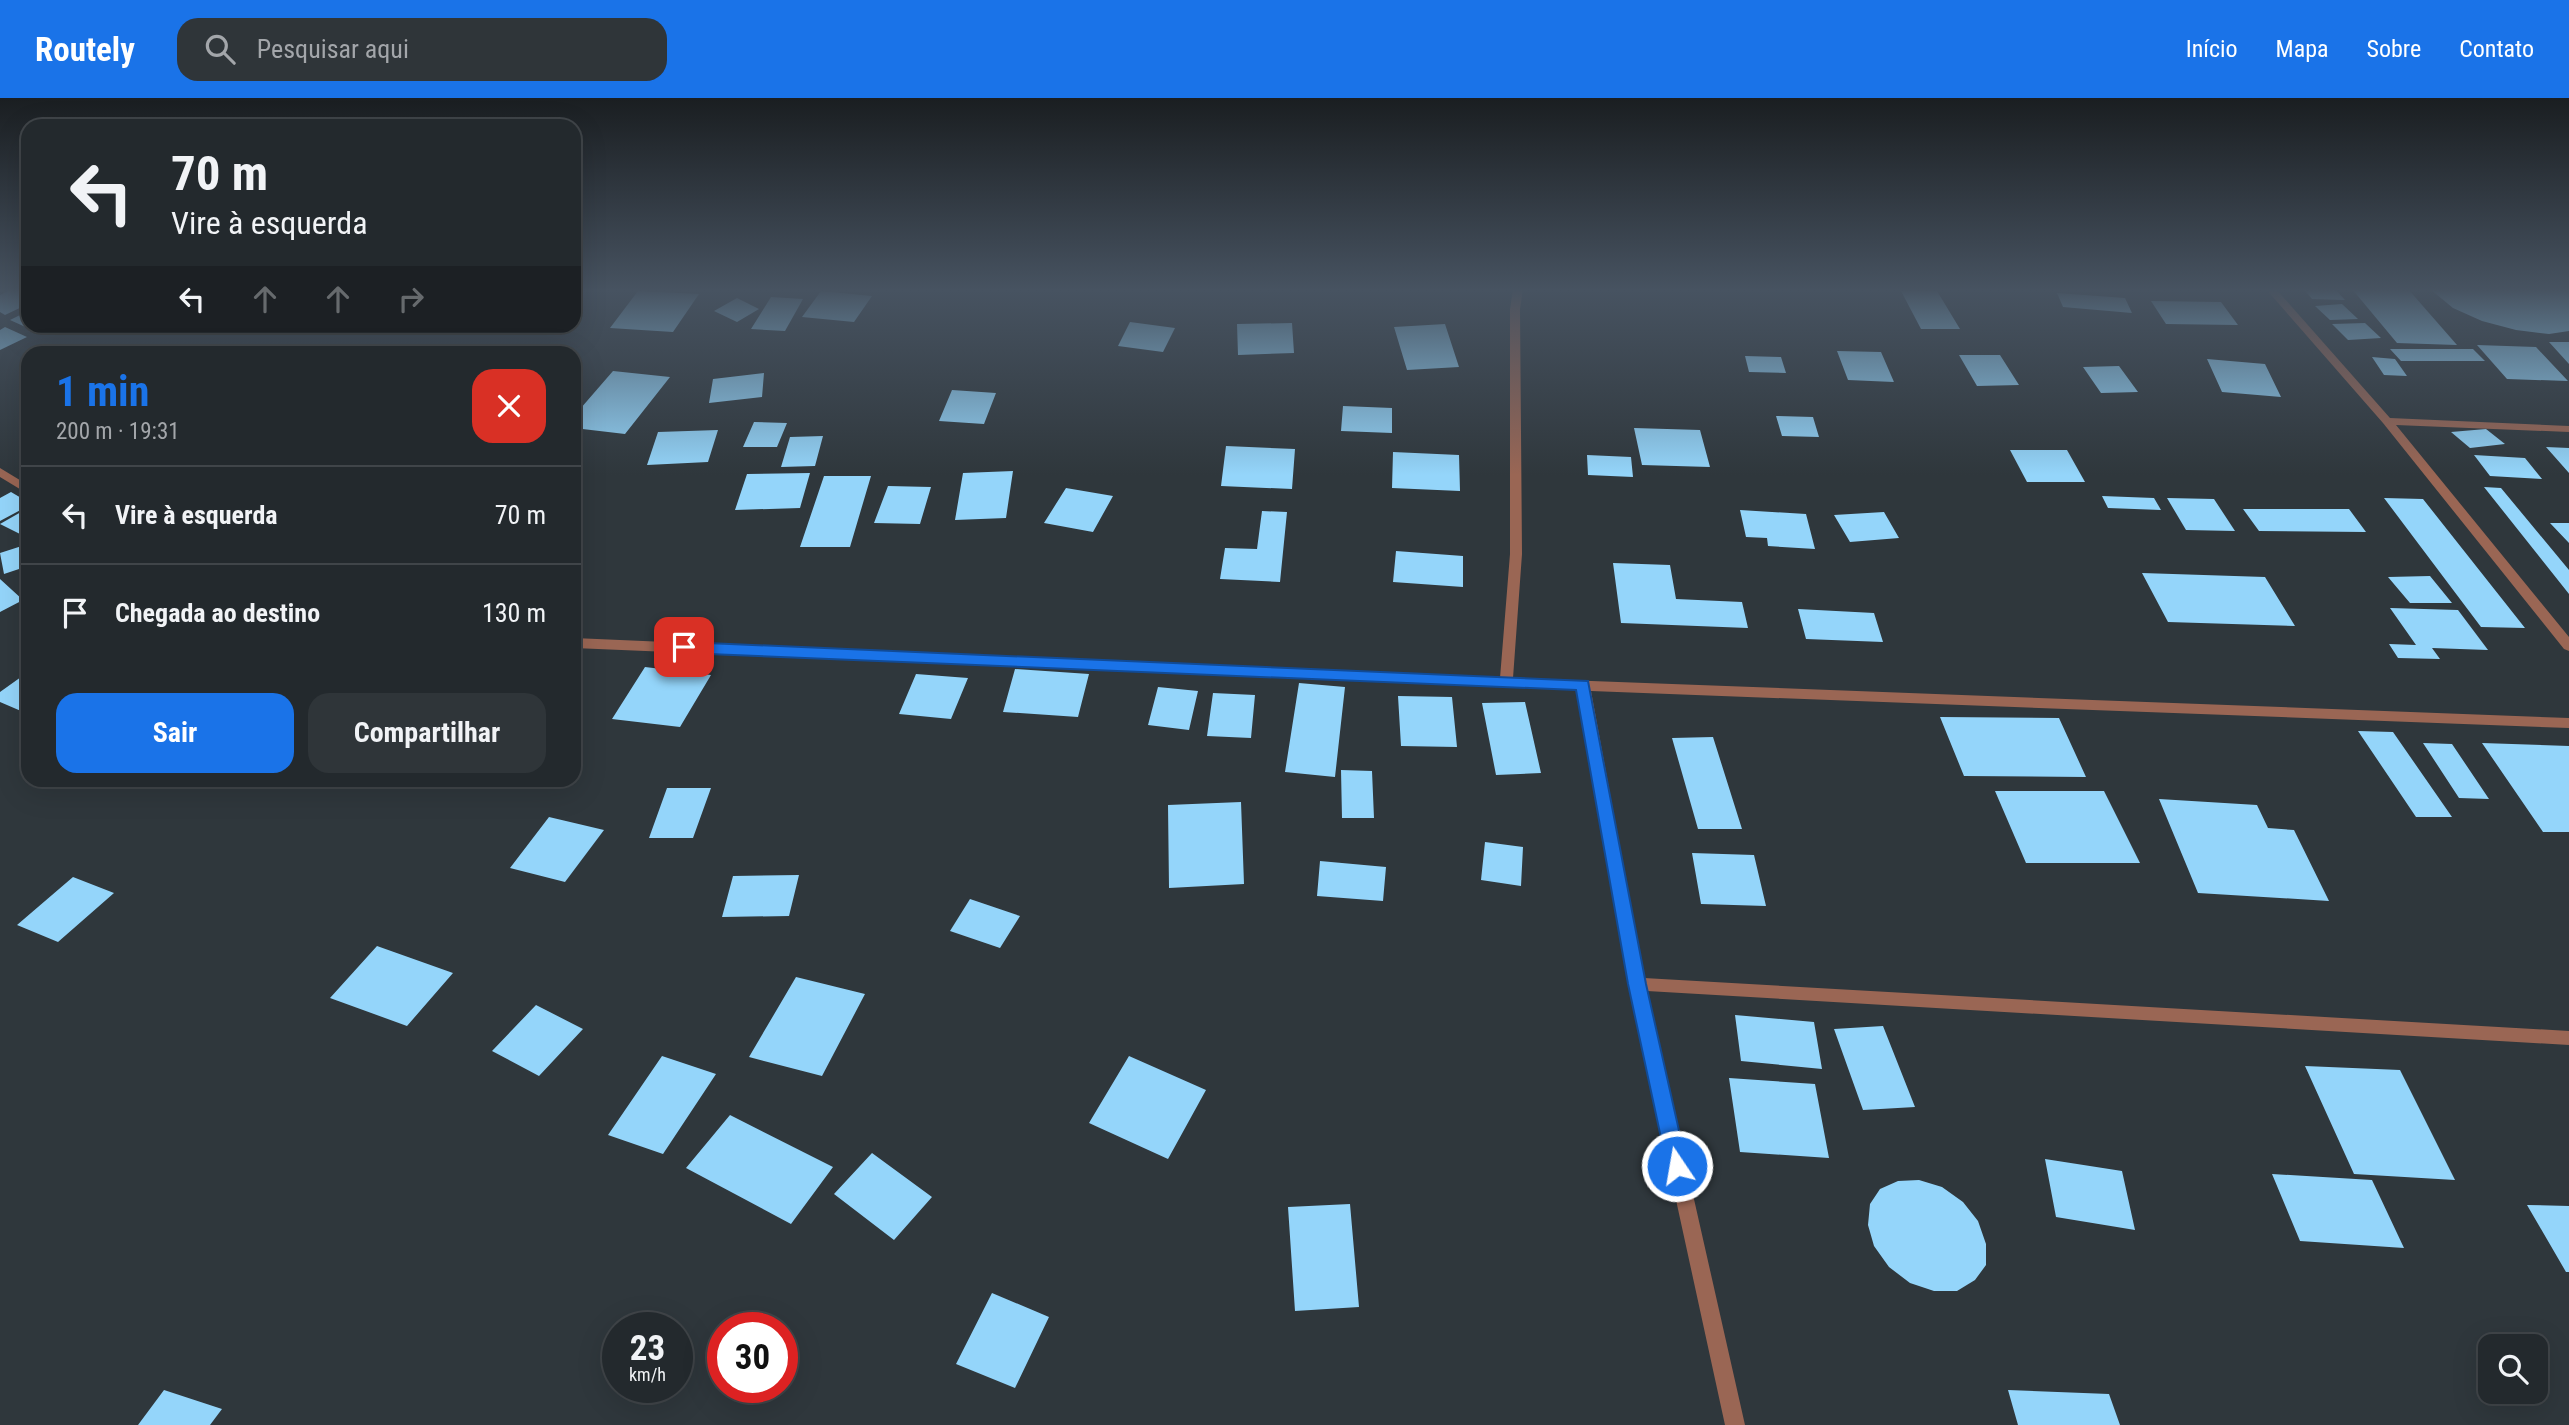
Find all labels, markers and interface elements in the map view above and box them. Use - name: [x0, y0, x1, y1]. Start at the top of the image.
- search box: [177, 18, 667, 81]
- text: Routely: [35, 30, 135, 69]
- icon: search: [201, 30, 239, 68]
- text: Pesquisar aqui: [257, 34, 409, 64]
- text: Início: [2186, 35, 2238, 63]
- text: Mapa: [2276, 35, 2329, 63]
- text: Sobre: [2367, 35, 2421, 63]
- text: Contato: [2459, 35, 2534, 63]
- text: 70 m: [171, 145, 268, 202]
- icon: left: [56, 147, 147, 238]
- text: Vire à esquerda: [171, 204, 367, 242]
- icon: left: [173, 280, 211, 318]
- icon: ahead: [246, 280, 284, 318]
- icon: ahead: [319, 280, 357, 318]
- icon: right: [392, 280, 430, 318]
- text: 1 min: [56, 367, 149, 416]
- button: close: [472, 369, 546, 443]
- text: 200 m · 19:31: [56, 418, 180, 445]
- icon: left: [56, 496, 94, 534]
- text: Vire à esquerda: [115, 500, 278, 530]
- text: 70 m: [495, 500, 546, 530]
- icon: arrive: [56, 594, 94, 632]
- text: Chegada ao destino: [115, 598, 320, 628]
- text: 130 m: [482, 598, 546, 628]
- pin: [654, 617, 714, 677]
- icon: arrive: [665, 628, 703, 666]
- button: Sair: [56, 693, 294, 773]
- button: Compartilhar: [308, 693, 546, 773]
- position arrow: [1640, 1129, 1714, 1203]
- speed limit sign: 30: [707, 1312, 798, 1403]
- text: 23: [630, 1328, 665, 1369]
- map controls: [2478, 1334, 2548, 1404]
- button: search: [2478, 1334, 2548, 1404]
- text: km/h: [629, 1364, 666, 1385]

